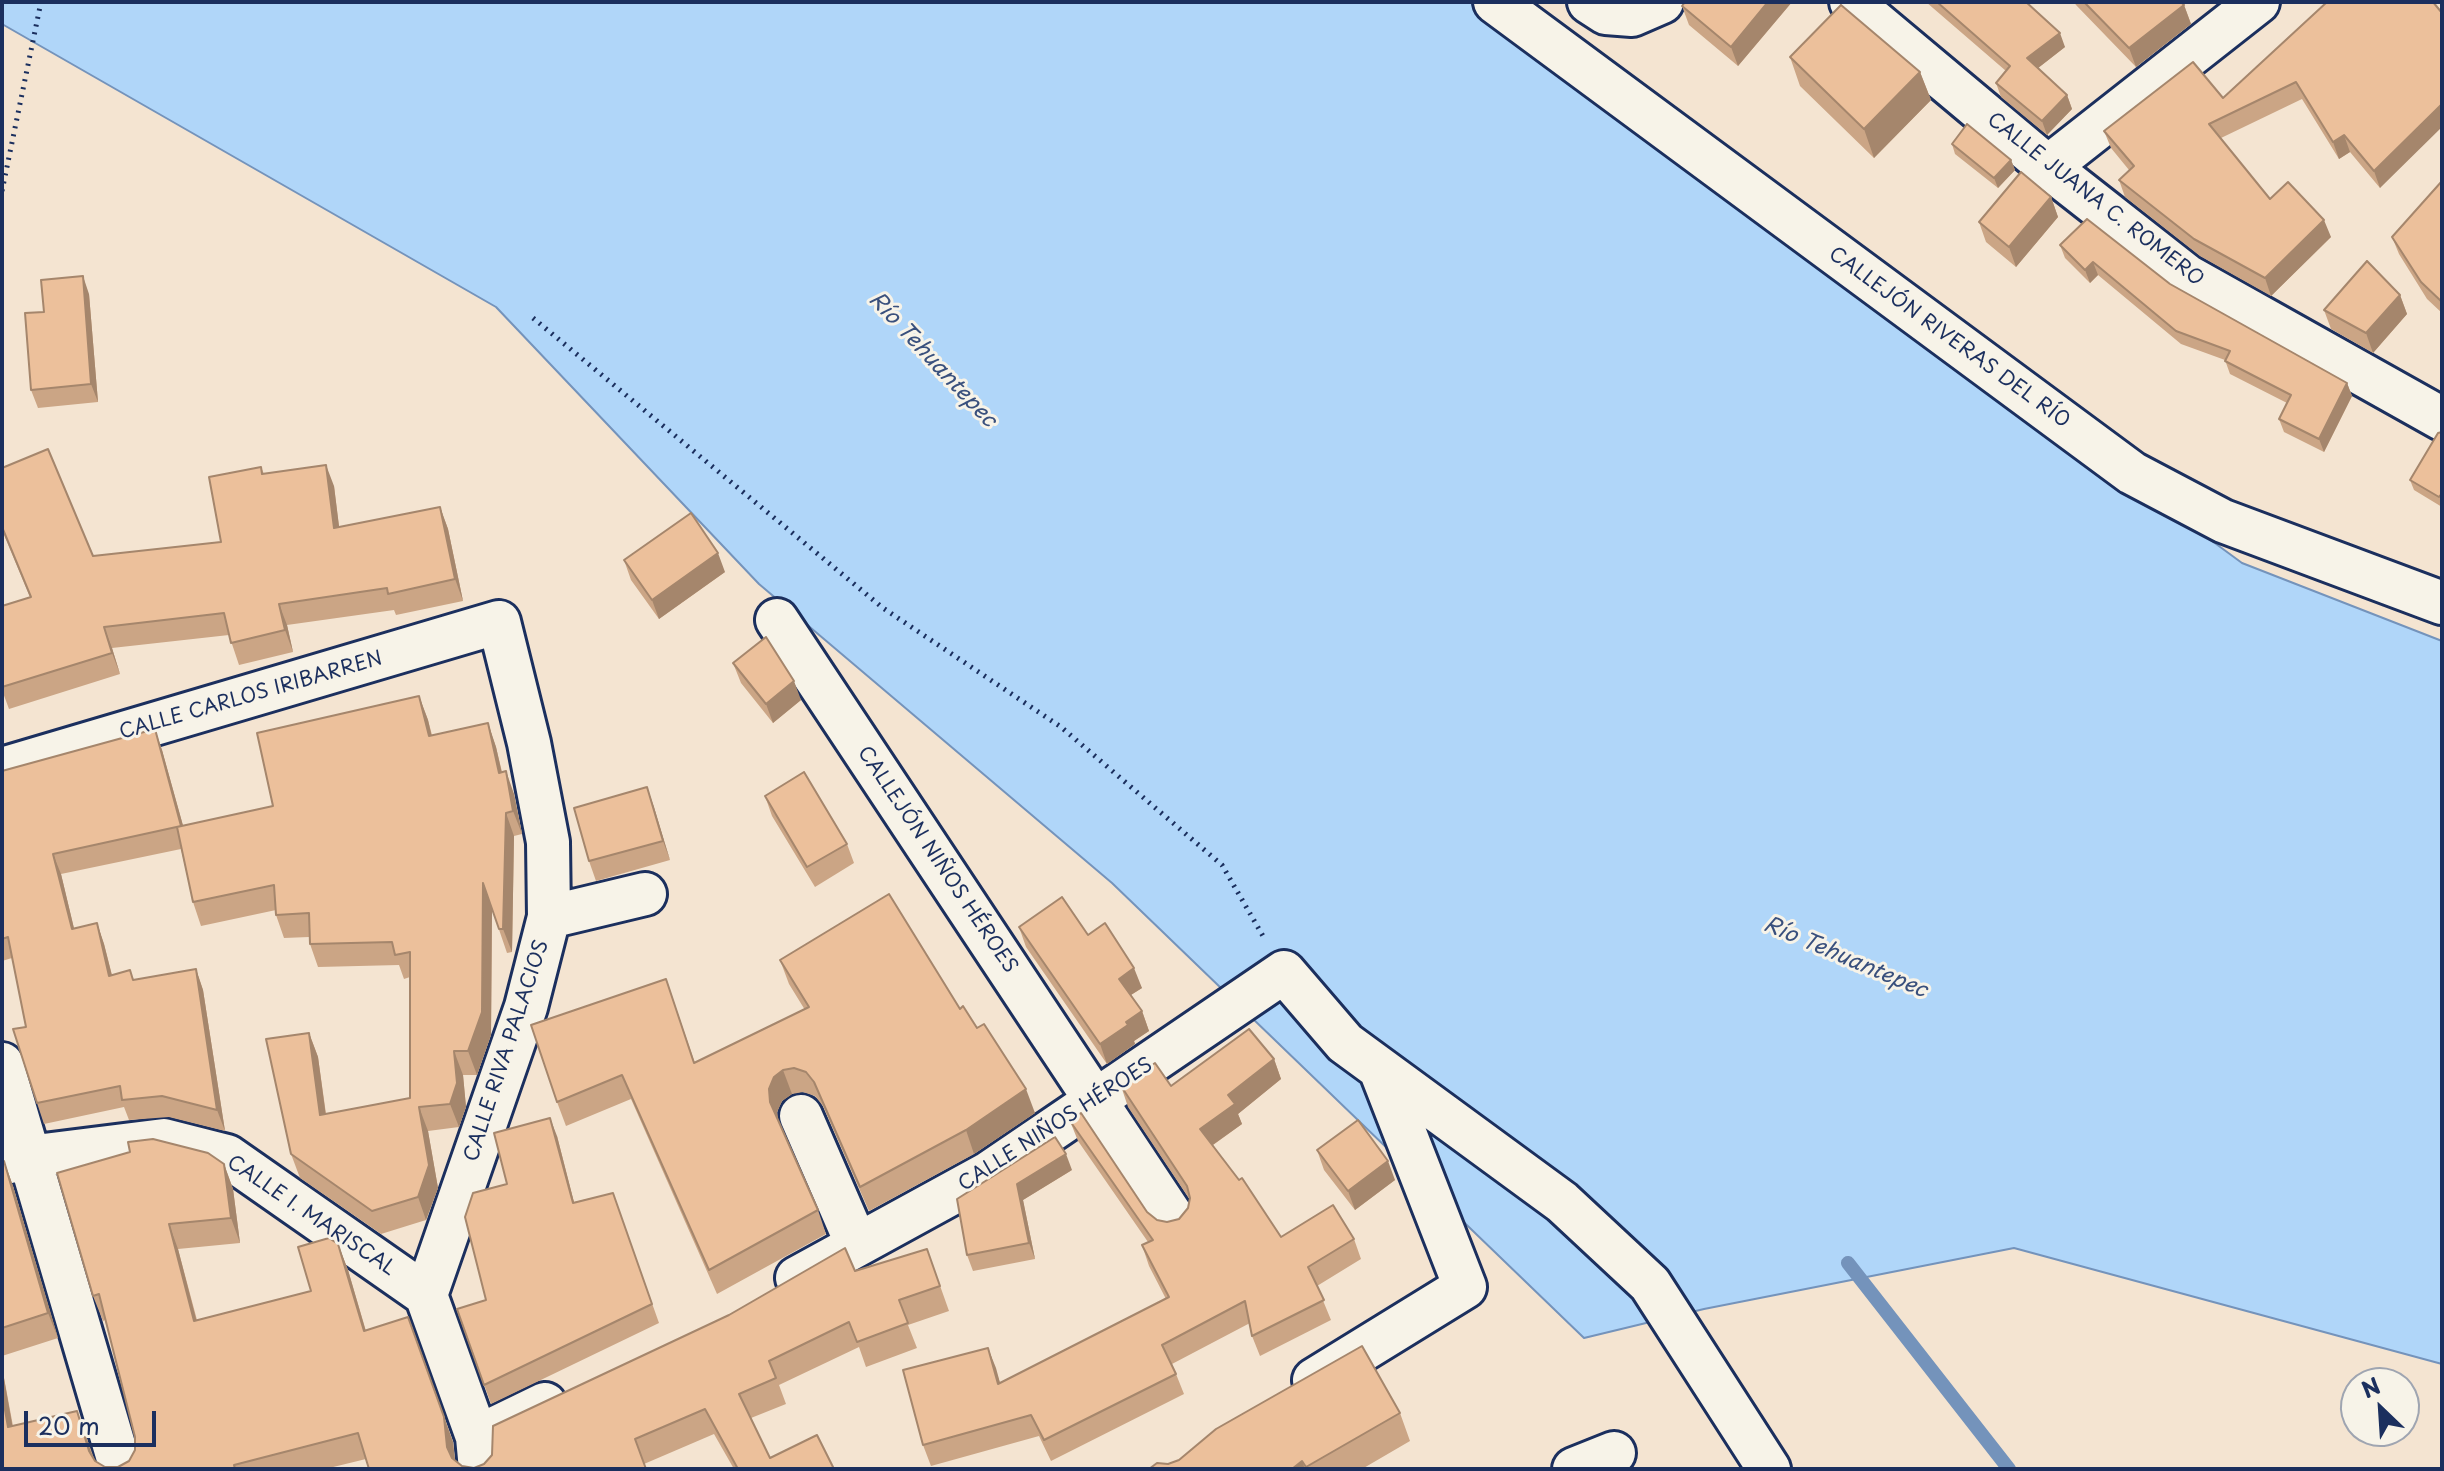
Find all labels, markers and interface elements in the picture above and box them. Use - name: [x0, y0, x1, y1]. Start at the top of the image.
- street label: CALLE JUANA C. ROMERO: [1982, 108, 2208, 292]
- street label: CALLEJÓN RIVERAS DEL RÍO: [1824, 242, 2074, 434]
- water label: Río Tehuantepec: [863, 287, 1001, 433]
- street label: CALLE CARLOS IRIBARREN: [117, 647, 385, 745]
- street label: CALLEJÓN NIÑOS HÉROES: [852, 742, 1022, 978]
- water label: Río Tehuantepec: [1759, 912, 1931, 1004]
- street label: CALLE RIVA PALACIOS: [460, 937, 554, 1165]
- street label: CALLE NIÑOS HÉROES: [954, 1053, 1158, 1197]
- street label: CALLE I. MARISCAL: [222, 1151, 400, 1281]
- north arrow: [2340, 1367, 2420, 1447]
- text: N: [2356, 1368, 2385, 1405]
- scale bar: [28, 1395, 160, 1445]
- text: 20 m: [38, 1407, 100, 1443]

